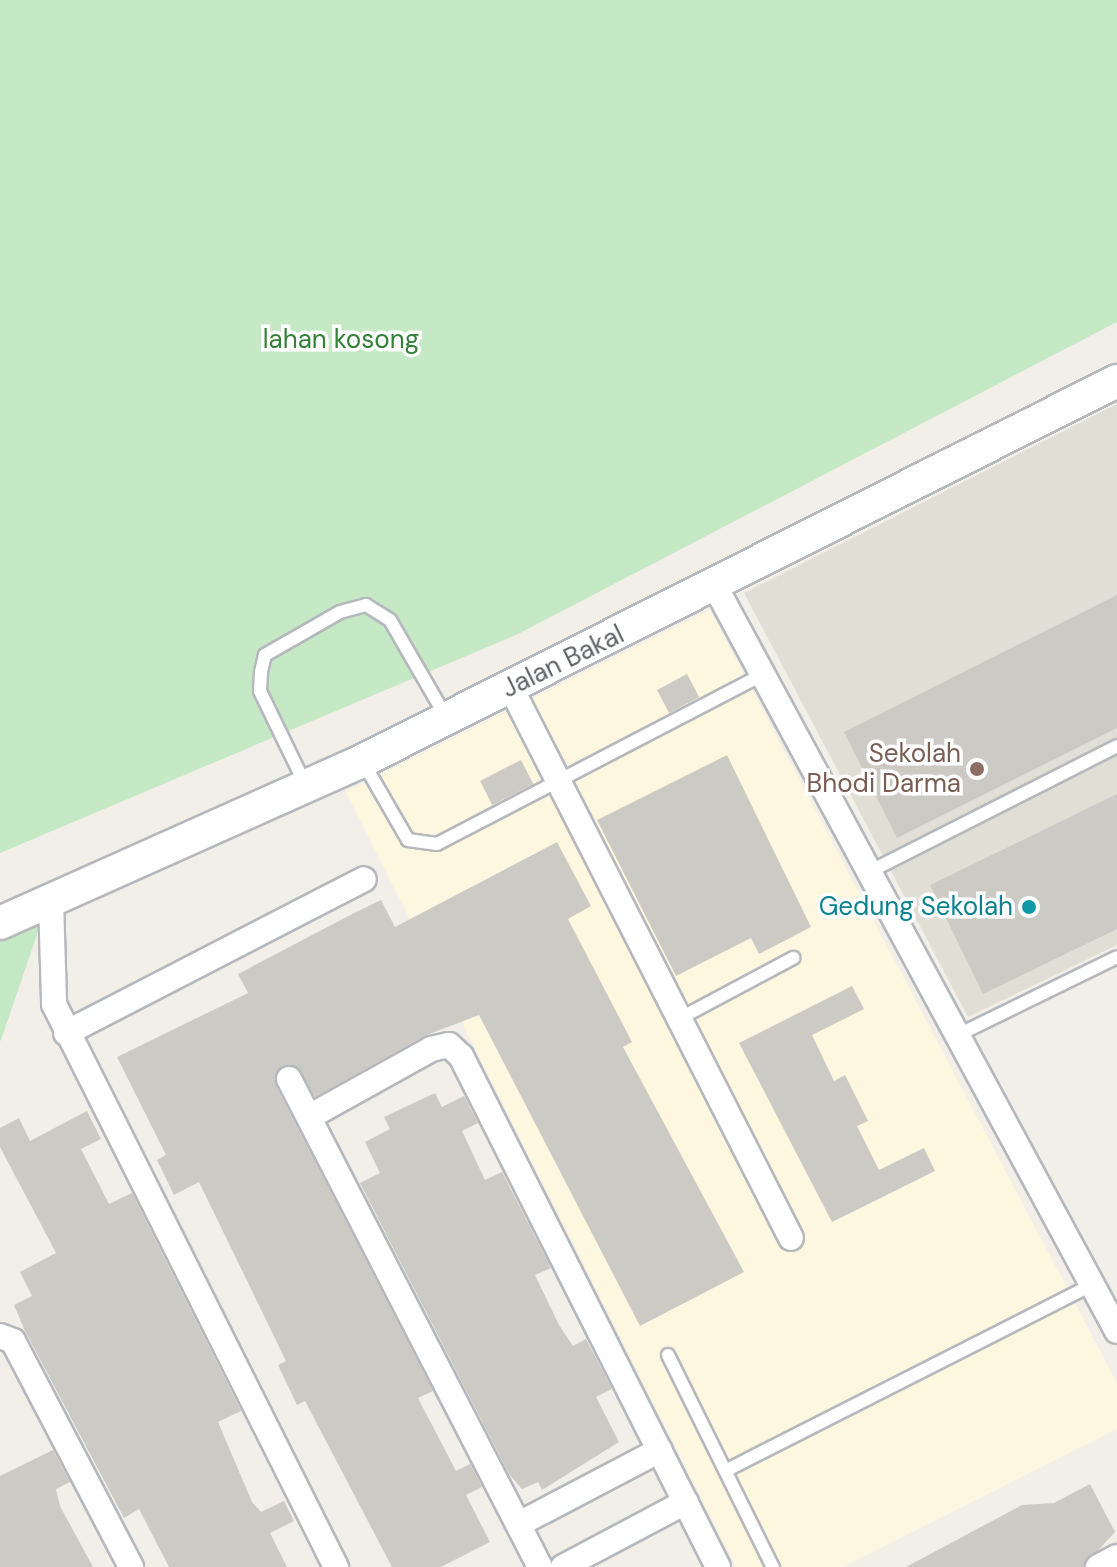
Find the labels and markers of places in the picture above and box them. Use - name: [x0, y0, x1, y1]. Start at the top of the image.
- place label: Sekolah Bhodi Darma: [807, 738, 961, 800]
- marker: Sekolah Bhodi Darma: [968, 760, 986, 778]
- place label: Gedung Sekolah: [819, 891, 1013, 923]
- marker: Gedung Sekolah: [1020, 898, 1038, 916]

